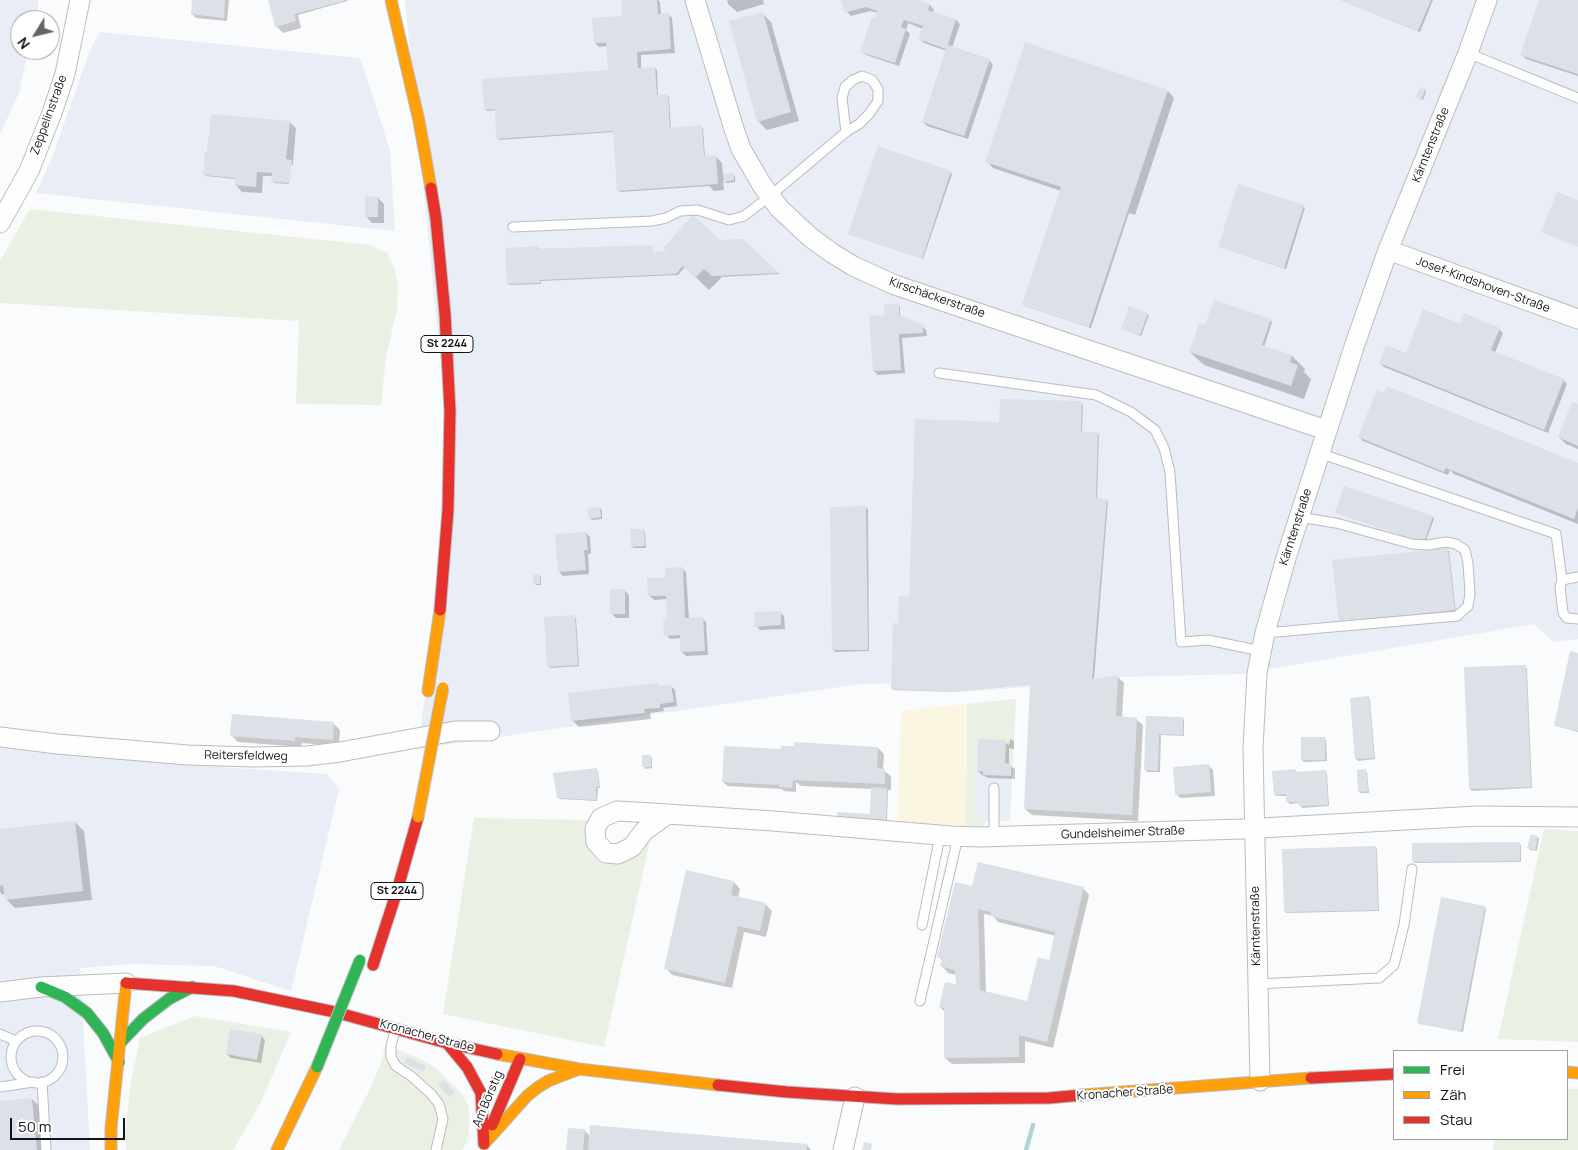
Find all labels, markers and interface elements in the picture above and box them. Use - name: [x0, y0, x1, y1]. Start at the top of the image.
- north arrow: [10, 10, 60, 60]
- text: N: [13, 34, 34, 53]
- street label: Zeppelinstraße: [28, 73, 70, 157]
- street label: Kärntenstraße: [1409, 105, 1453, 185]
- street label: Josef-Kindshoven-Straße: [1414, 254, 1552, 316]
- street label: Kirschäckerstraße: [887, 275, 987, 321]
- road number: St 2244: [421, 336, 473, 352]
- street label: Kärntenstraße: [1277, 487, 1315, 567]
- street label: Reitersfeldweg: [204, 748, 288, 764]
- street label: Gundelsheimer Straße: [1061, 824, 1185, 842]
- road number: St 2244: [371, 882, 423, 899]
- street label: Kärntenstraße: [1248, 886, 1264, 966]
- street label: Kronacher Straße: [378, 1017, 476, 1055]
- legend: [1393, 1050, 1568, 1140]
- text: Frei: [1440, 1059, 1465, 1080]
- street label: Am Börstig: [470, 1069, 506, 1129]
- street label: Kronacher Straße: [1076, 1082, 1174, 1104]
- text: Zäh: [1440, 1084, 1466, 1105]
- scale bar: [12, 1108, 128, 1140]
- text: Stau: [1440, 1109, 1473, 1130]
- text: 50 m: [18, 1116, 52, 1137]

